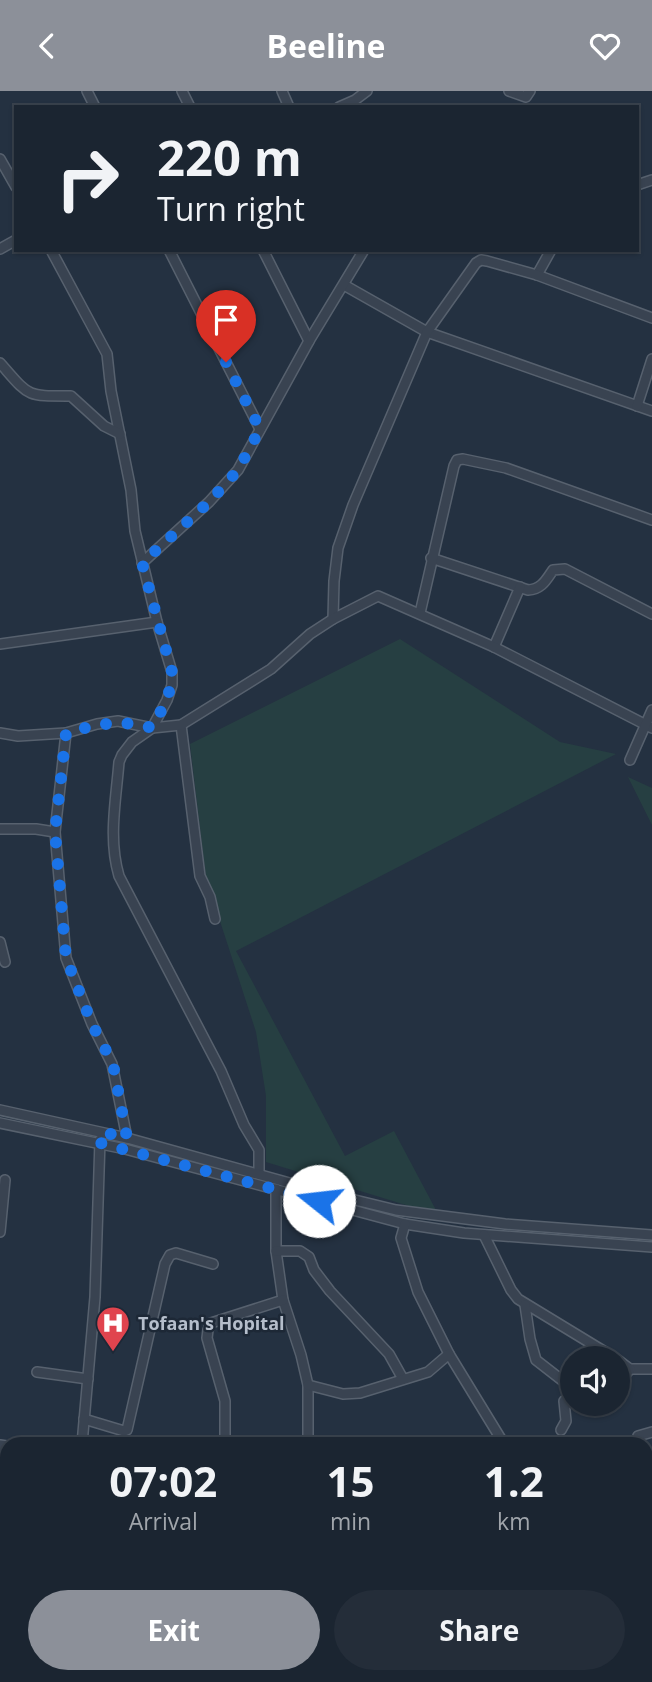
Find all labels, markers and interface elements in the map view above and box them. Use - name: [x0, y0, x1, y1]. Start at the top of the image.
- text: Beeline: [267, 24, 385, 67]
- icon: back: [28, 27, 66, 65]
- icon: heart: [586, 27, 624, 65]
- text: 220 m: [157, 124, 302, 190]
- icon: right: [42, 133, 133, 224]
- text: Turn right: [157, 187, 305, 230]
- pin: [196, 290, 256, 362]
- icon: arrive: [207, 301, 245, 339]
- position arrow: [282, 1164, 356, 1238]
- hospital icon: Tofaan's Hopital: [94, 1304, 132, 1353]
- place label: Tofaan's Hopital: [138, 1311, 285, 1335]
- map controls: [560, 1346, 630, 1416]
- button: sound: [560, 1346, 630, 1416]
- text: 07:02: [109, 1452, 217, 1509]
- text: 15: [326, 1452, 375, 1509]
- text: 1.2: [484, 1452, 544, 1509]
- text: Arrival: [129, 1505, 198, 1537]
- text: min: [330, 1505, 371, 1537]
- text: km: [497, 1505, 530, 1537]
- button: Exit: [28, 1590, 320, 1670]
- button: Share: [334, 1590, 625, 1670]

